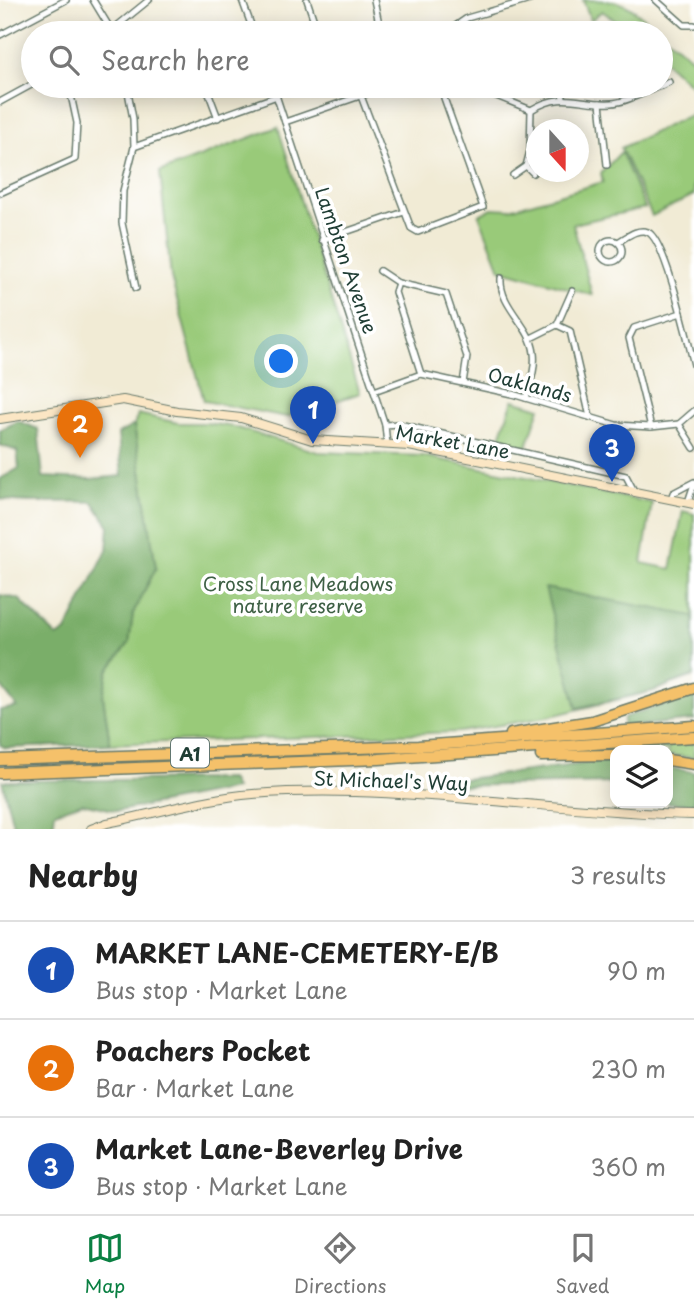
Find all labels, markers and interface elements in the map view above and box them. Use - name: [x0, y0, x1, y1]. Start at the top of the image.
- search box: [21, 21, 673, 98]
- text: Search here: [101, 40, 250, 79]
- icon: search: [45, 41, 83, 79]
- north arrow: [526, 119, 589, 182]
- street label: Lambton Avenue: [309, 183, 385, 337]
- your location: [264, 344, 298, 378]
- street label: Oaklands: [485, 359, 575, 409]
- pin: 1: [290, 386, 336, 444]
- pin: 2: [57, 400, 103, 458]
- street label: Market Lane: [394, 417, 512, 465]
- pin: 3: [589, 424, 635, 482]
- park label: Cross Lane Meadows nature reserve: [203, 569, 393, 619]
- road number: A1: [171, 738, 209, 768]
- map controls: [610, 745, 673, 808]
- button: layers: [610, 745, 673, 808]
- street label: St Michael's Way: [313, 763, 469, 797]
- text: Nearby: [28, 852, 138, 897]
- text: 3 results: [570, 857, 666, 892]
- text: MARKET LANE-CEMETERY-E/B: [95, 933, 499, 972]
- text: 1: [46, 953, 57, 988]
- text: 90 m: [607, 953, 666, 988]
- text: Bus stop · Market Lane: [95, 972, 348, 1007]
- text: Poachers Pocket: [95, 1031, 311, 1070]
- text: 2: [43, 1051, 59, 1086]
- text: 230 m: [591, 1051, 666, 1086]
- text: Bar · Market Lane: [95, 1070, 295, 1105]
- text: Market Lane-Beverley Drive: [95, 1129, 463, 1168]
- text: 3: [43, 1149, 59, 1184]
- text: 360 m: [591, 1149, 666, 1184]
- text: Bus stop · Market Lane: [95, 1168, 348, 1203]
- tab: Map: [85, 1229, 125, 1299]
- tab: Directions: [294, 1229, 387, 1299]
- tab: Saved: [556, 1229, 609, 1299]

